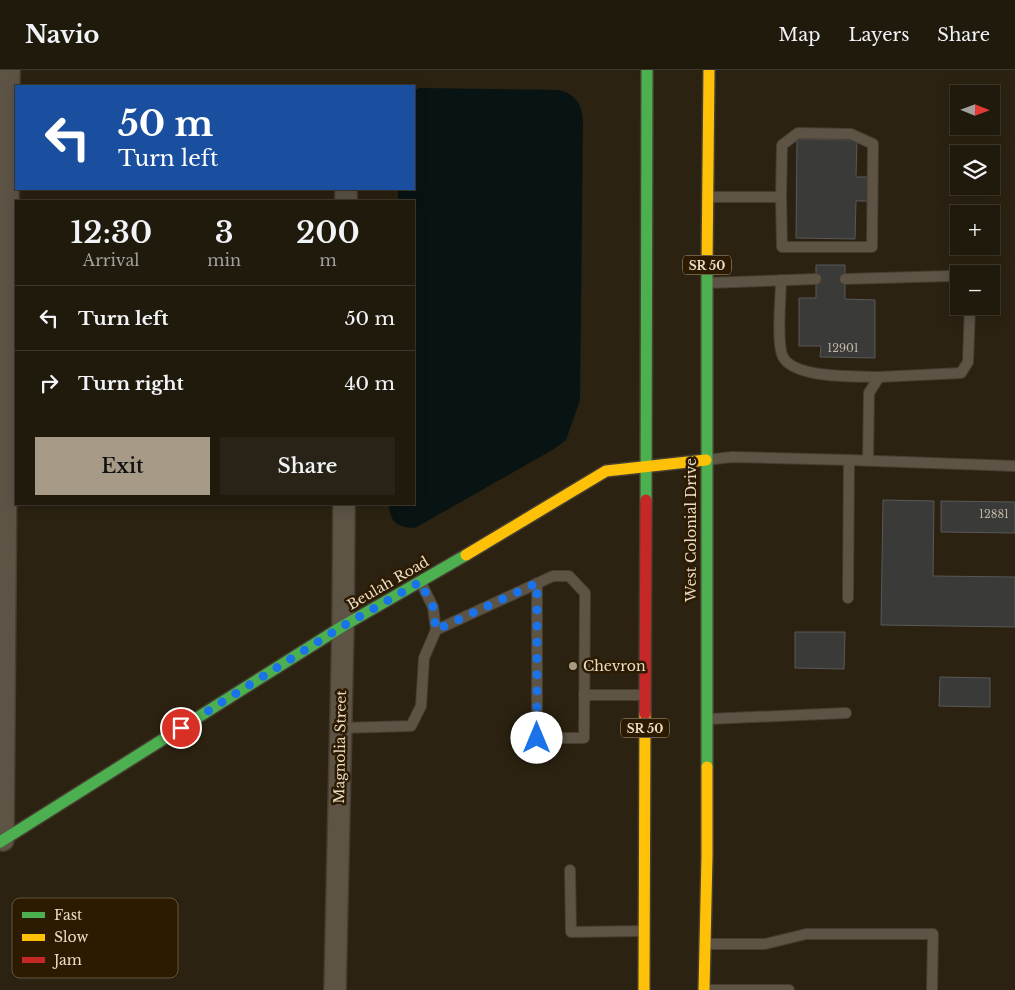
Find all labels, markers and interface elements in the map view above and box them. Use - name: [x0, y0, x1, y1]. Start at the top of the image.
- text: Navio: [25, 20, 99, 49]
- text: Map: [779, 24, 820, 46]
- text: Layers: [848, 24, 909, 46]
- text: Share: [937, 24, 990, 46]
- north arrow: [950, 85, 1000, 135]
- map controls: [950, 85, 1000, 315]
- text: 50 m: [118, 102, 213, 145]
- icon: left: [35, 105, 100, 170]
- text: Turn left: [118, 145, 218, 172]
- button: layers: [950, 145, 1000, 195]
- button: +: [950, 205, 1000, 255]
- text: 12:30: [70, 214, 152, 251]
- text: 3: [215, 214, 234, 251]
- text: 200: [296, 214, 360, 251]
- text: Arrival: [83, 250, 139, 270]
- text: min: [207, 250, 241, 270]
- text: m: [319, 250, 337, 270]
- road number: SR 50: [683, 256, 731, 274]
- button: −: [950, 265, 1000, 315]
- icon: left: [35, 304, 63, 332]
- text: Turn left: [78, 307, 169, 330]
- text: 50 m: [345, 307, 395, 330]
- house number: 12901: [827, 341, 859, 355]
- icon: right: [35, 369, 63, 397]
- text: Turn right: [78, 372, 184, 395]
- text: 40 m: [344, 372, 395, 395]
- button: Exit: [35, 437, 210, 495]
- button: Share: [220, 437, 395, 495]
- street label: West Colonial Drive: [682, 458, 700, 603]
- house number: 12881: [979, 507, 1009, 521]
- street label: Beulah Road: [344, 552, 433, 614]
- place label: Chevron: [583, 657, 646, 675]
- marker: Chevron: [567, 660, 579, 672]
- street label: Magnolia Street: [330, 690, 350, 804]
- pin: [160, 707, 202, 749]
- position arrow: [510, 711, 562, 763]
- icon: arrive: [167, 714, 195, 742]
- road number: SR 50: [621, 718, 669, 738]
- legend: [12, 898, 178, 978]
- text: Fast: [54, 906, 83, 924]
- text: Slow: [54, 928, 88, 946]
- text: Jam: [52, 951, 82, 969]

